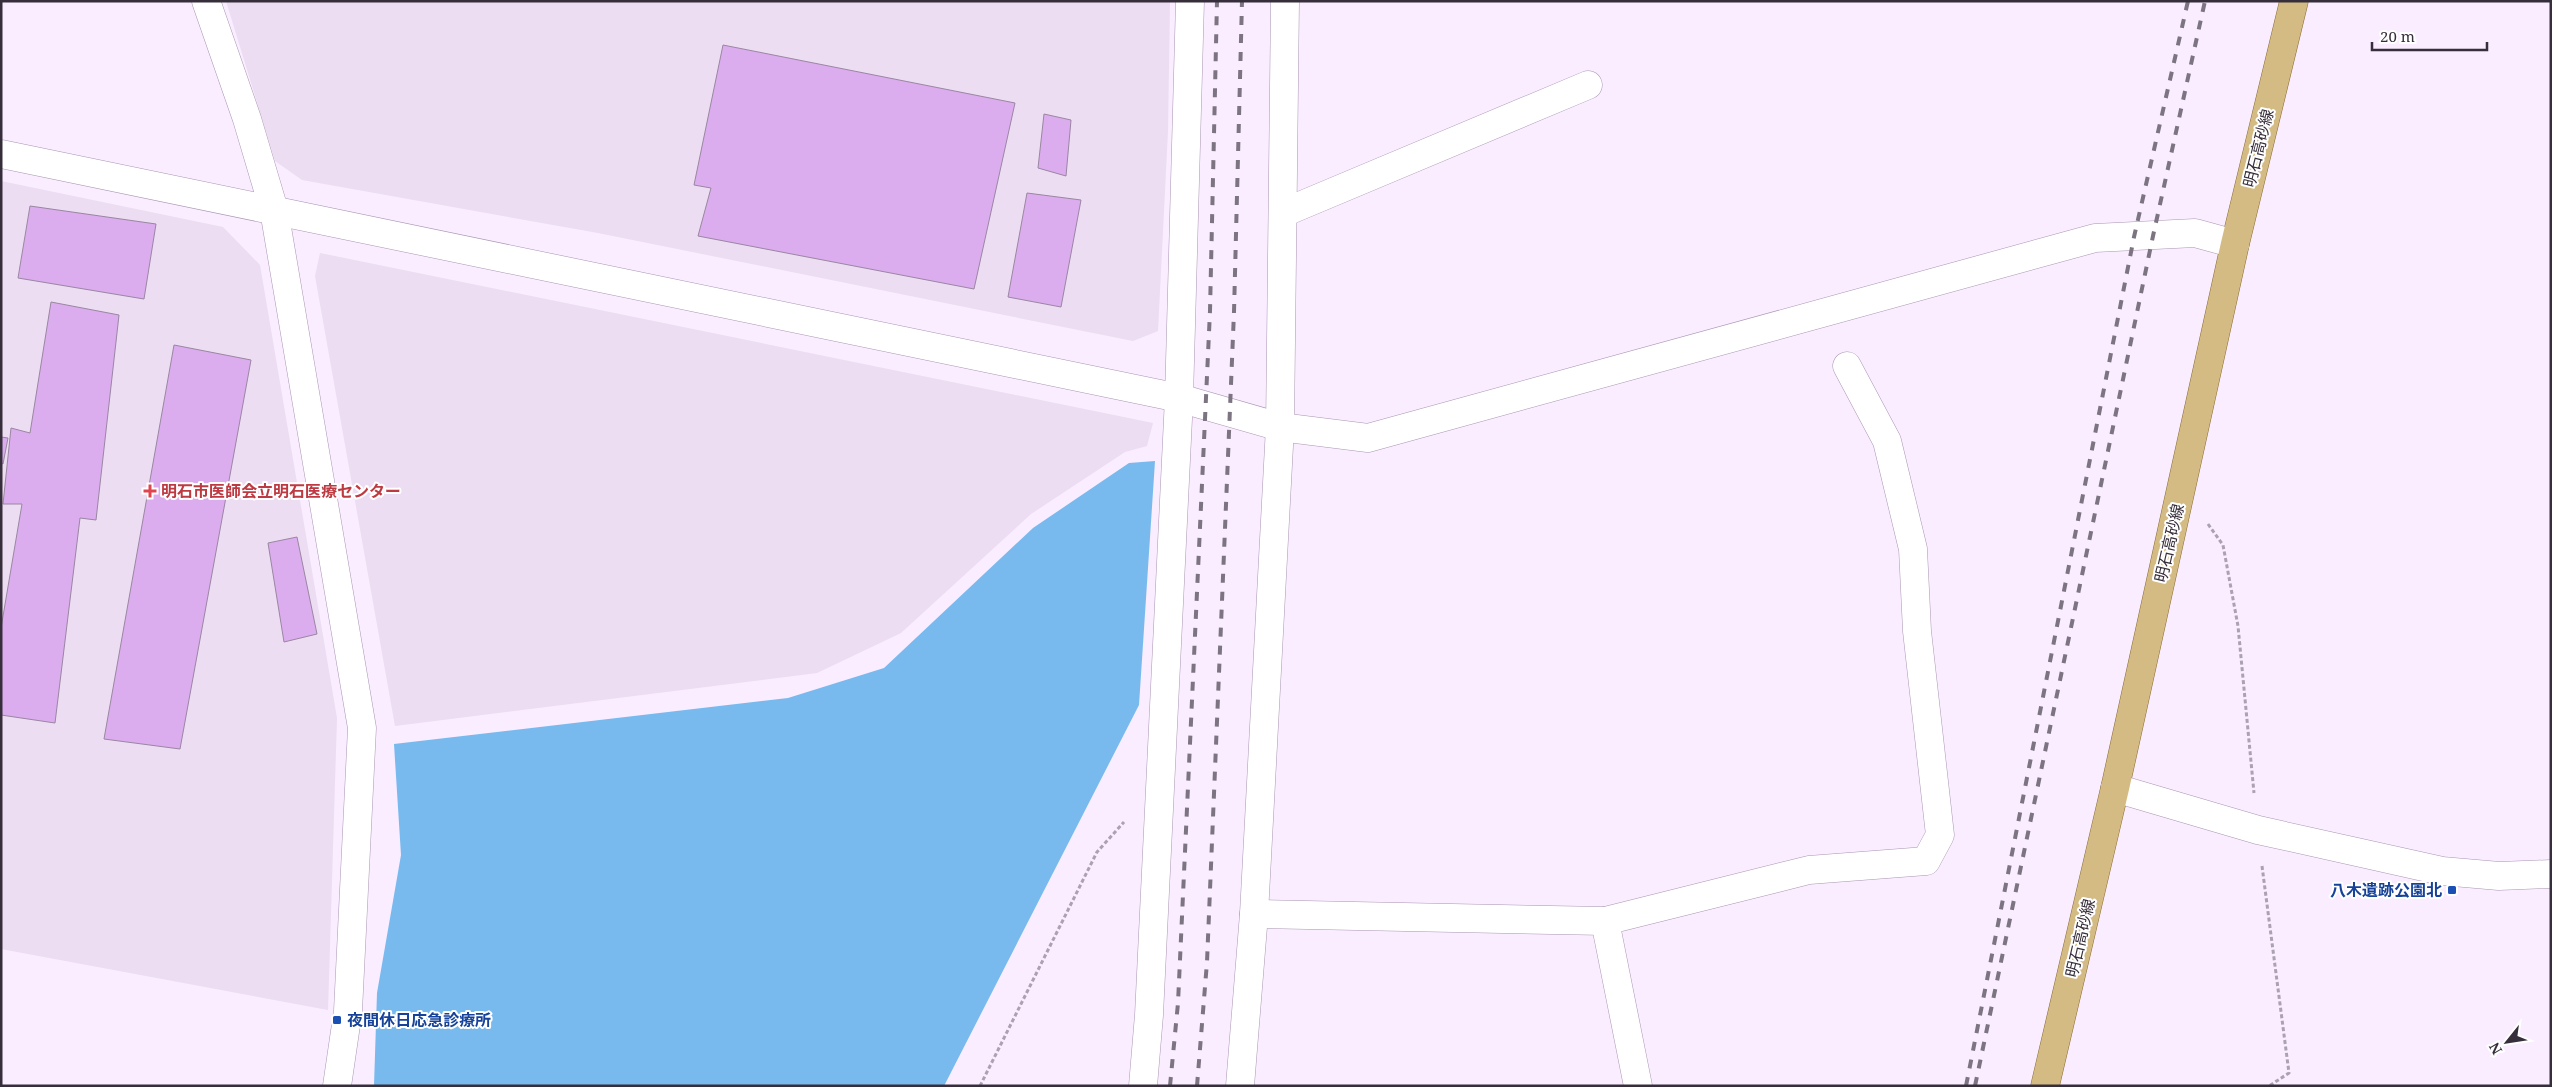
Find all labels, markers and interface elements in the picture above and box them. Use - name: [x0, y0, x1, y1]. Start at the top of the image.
- scale bar: [2372, 20, 2487, 52]
- text: 20 m: [2380, 26, 2415, 46]
- street label: 明石高砂線: [2238, 107, 2278, 189]
- place label: 明石市医師会立明石医療センター: [161, 480, 401, 502]
- marker: 明石市医師会立明石医療センター: [143, 484, 157, 498]
- street label: 明石高砂線: [2149, 502, 2189, 584]
- place label: 八木遺跡公園北: [2330, 879, 2442, 901]
- marker: 八木遺跡公園北: [2446, 884, 2458, 896]
- street label: 明石高砂線: [2060, 897, 2100, 979]
- place label: 夜間休日応急診療所: [347, 1009, 491, 1031]
- marker: 夜間休日応急診療所: [331, 1014, 343, 1026]
- north arrow: [2482, 1017, 2532, 1067]
- text: N: [2484, 1039, 2506, 1058]

